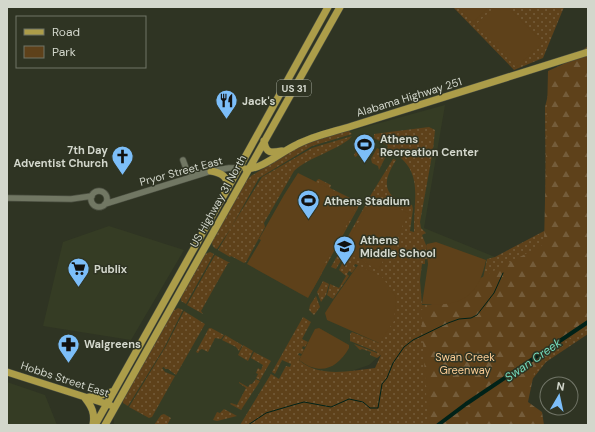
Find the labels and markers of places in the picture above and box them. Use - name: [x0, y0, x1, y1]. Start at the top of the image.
- restaurant icon: Jack's: [213, 88, 239, 121]
- place label: Jack's: [242, 94, 276, 108]
- sports icon: Athens Recreation Center: [351, 132, 377, 165]
- place label: Athens Recreation Center: [380, 132, 479, 159]
- place label: 7th Day Adventist Church: [13, 143, 108, 170]
- church icon: 7th Day Adventist Church: [110, 143, 136, 176]
- sports icon: Athens Stadium: [296, 188, 322, 221]
- place label: Athens Stadium: [324, 194, 410, 208]
- school or university icon: Athens Middle School: [332, 233, 358, 266]
- place label: Athens Middle School: [360, 233, 436, 260]
- supermarket icon: Publix: [65, 256, 91, 289]
- place label: Publix: [94, 262, 128, 276]
- pharmacy icon: Walgreens: [55, 331, 81, 364]
- place label: Walgreens: [84, 337, 141, 351]

